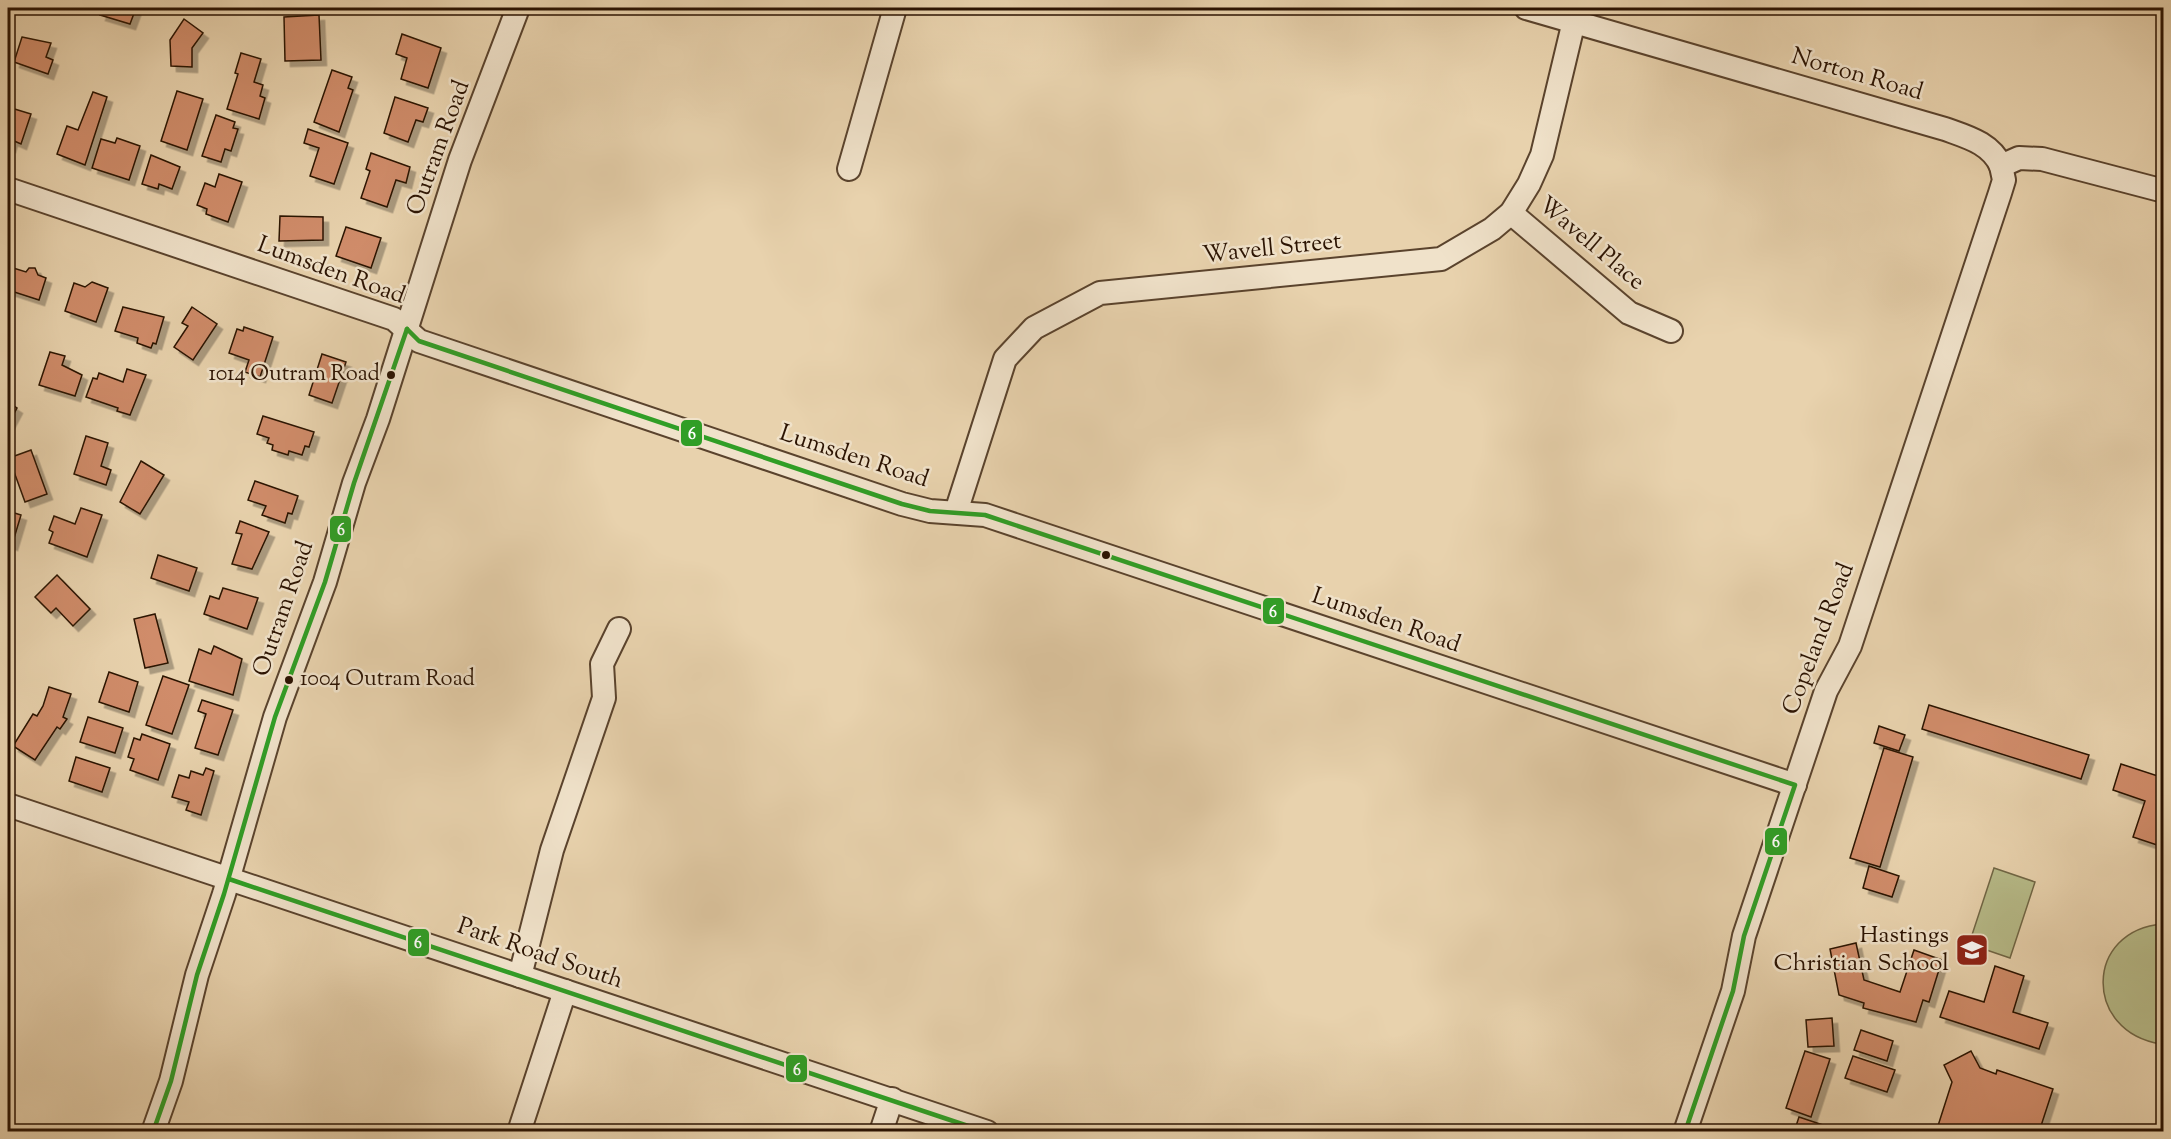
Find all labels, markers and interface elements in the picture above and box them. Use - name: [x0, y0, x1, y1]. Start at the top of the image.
- street label: Norton Road: [1787, 40, 1927, 110]
- street label: Outram Road: [399, 75, 479, 220]
- street label: Wavell Place: [1530, 189, 1652, 299]
- street label: Wavell Street: [1201, 225, 1343, 273]
- street label: Lumsden Road: [252, 228, 410, 314]
- place label: 1014 Outram Road: [208, 359, 380, 391]
- marker: 1014 Outram Road: [385, 369, 397, 381]
- street label: Lumsden Road: [775, 417, 934, 497]
- line badge: 6: [680, 419, 703, 447]
- text: 6: [688, 424, 696, 447]
- line badge: 6: [329, 515, 352, 543]
- text: 6: [337, 520, 345, 543]
- street label: Outram Road: [245, 536, 323, 681]
- unlabelled marker: [1100, 549, 1112, 561]
- street label: Copeland Road: [1774, 558, 1864, 720]
- street label: Lumsden Road: [1307, 580, 1465, 663]
- line badge: 6: [1262, 597, 1285, 625]
- text: 6: [1269, 602, 1277, 625]
- place label: 1004 Outram Road: [300, 664, 475, 696]
- marker: 1004 Outram Road: [283, 674, 295, 686]
- line badge: 6: [1764, 827, 1788, 856]
- text: 6: [1772, 832, 1780, 855]
- street label: Park Road South: [452, 910, 628, 998]
- place label: Hastings Christian School: [1773, 919, 1949, 981]
- line badge: 6: [407, 928, 430, 957]
- school or university icon: Hastings Christian School: [1954, 932, 1990, 968]
- text: 6: [414, 933, 422, 956]
- line badge: 6: [785, 1054, 808, 1083]
- text: 6: [793, 1060, 801, 1083]

